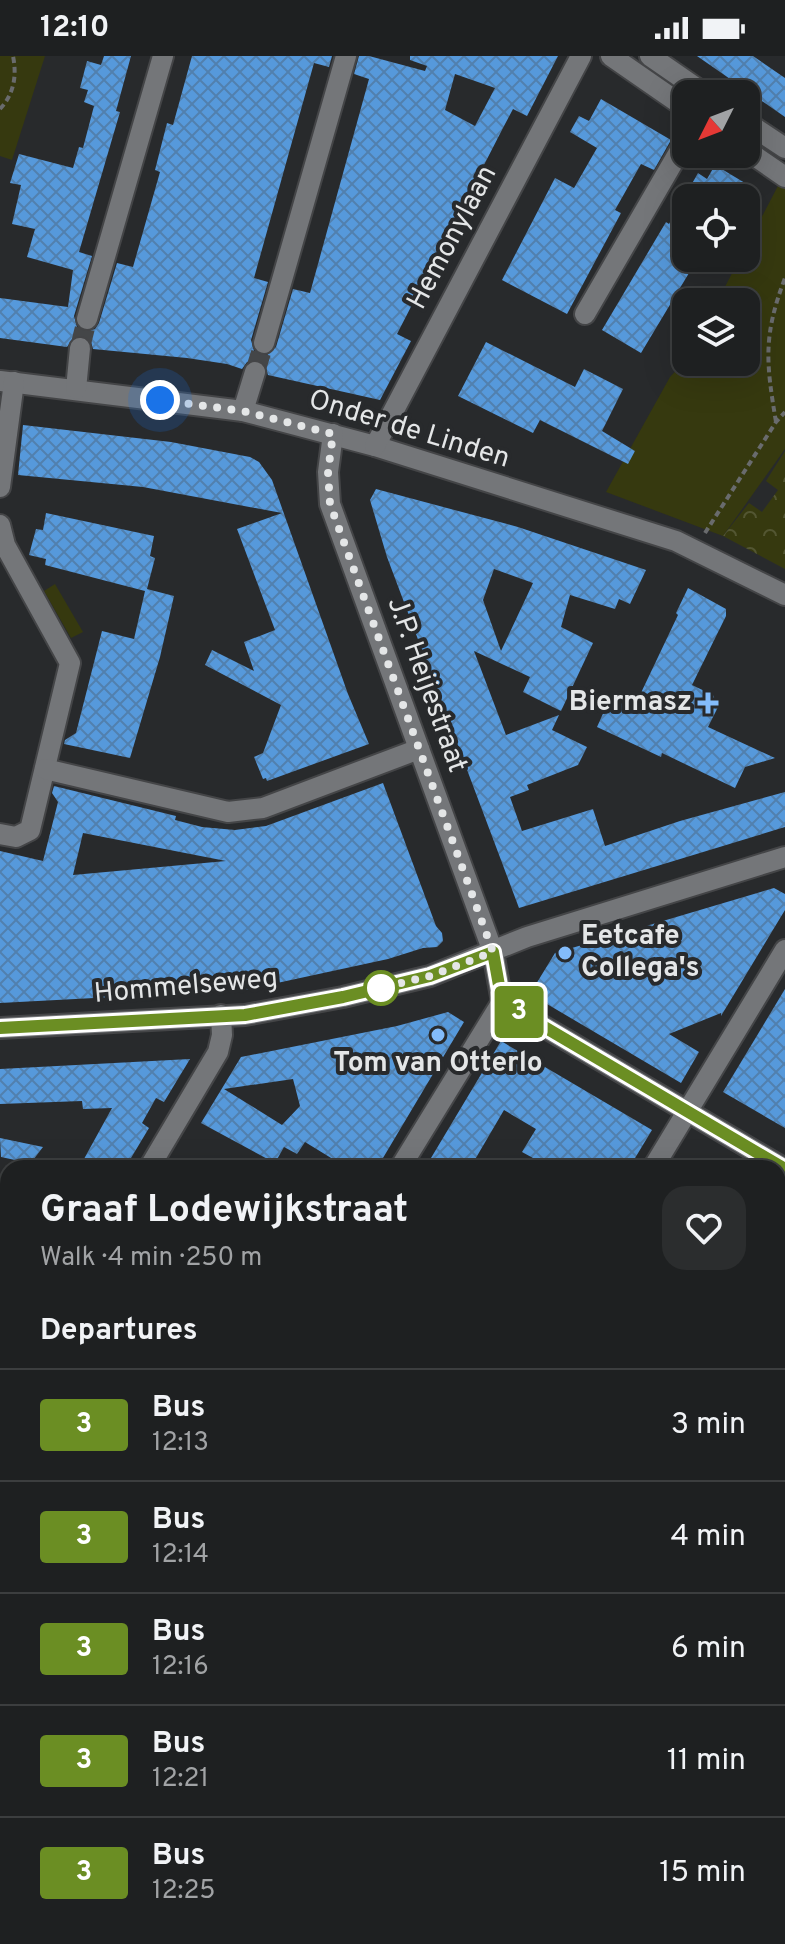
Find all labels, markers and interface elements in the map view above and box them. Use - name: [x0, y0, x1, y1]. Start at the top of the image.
- text: 12:10: [40, 10, 109, 47]
- north arrow: [672, 80, 760, 168]
- map controls: [672, 80, 760, 376]
- street label: Hemonylaan: [400, 160, 506, 316]
- button: locate: [672, 184, 760, 272]
- button: layers: [672, 288, 760, 376]
- your location: [140, 380, 180, 420]
- street label: Onder de Linden: [304, 382, 514, 478]
- street label: J.P. Heijestraat: [378, 592, 474, 778]
- place label: Biermasz: [569, 685, 692, 721]
- marker: Biermasz: [699, 694, 717, 712]
- place label: Eetcafe Collega's: [581, 919, 699, 987]
- marker: Eetcafe Collega's: [556, 944, 574, 962]
- street label: Hommelseweg: [93, 961, 279, 1013]
- unlabelled marker: [364, 971, 398, 1005]
- line badge: 3: [493, 986, 545, 1038]
- text: 3: [511, 994, 527, 1030]
- marker: Tom van Otterlo: [429, 1026, 447, 1044]
- place label: Tom van Otterlo: [333, 1046, 543, 1082]
- button: heart: [662, 1186, 746, 1270]
- text: Graaf Lodewijkstraat: [40, 1187, 408, 1236]
- text: Walk · 4 min · 250 m: [40, 1242, 262, 1275]
- text: Departures: [40, 1313, 198, 1350]
- text: Bus: [152, 1390, 205, 1427]
- text: 3: [76, 1407, 92, 1443]
- text: 3 min: [671, 1407, 746, 1444]
- text: 12:13: [152, 1427, 209, 1460]
- text: Bus: [152, 1502, 205, 1539]
- text: 3: [76, 1519, 92, 1555]
- text: 4 min: [670, 1519, 746, 1556]
- text: 12:14: [152, 1539, 209, 1572]
- text: Bus: [152, 1614, 205, 1651]
- text: 3: [76, 1631, 92, 1667]
- text: 6 min: [671, 1631, 746, 1668]
- text: 12:16: [152, 1651, 209, 1684]
- text: Bus: [152, 1726, 205, 1763]
- text: 3: [76, 1743, 92, 1779]
- text: 11 min: [667, 1743, 746, 1780]
- text: 12:21: [152, 1763, 209, 1796]
- text: Bus: [152, 1838, 205, 1875]
- text: 3: [76, 1855, 92, 1891]
- text: 15 min: [659, 1855, 746, 1892]
- text: 12:25: [152, 1875, 216, 1908]

